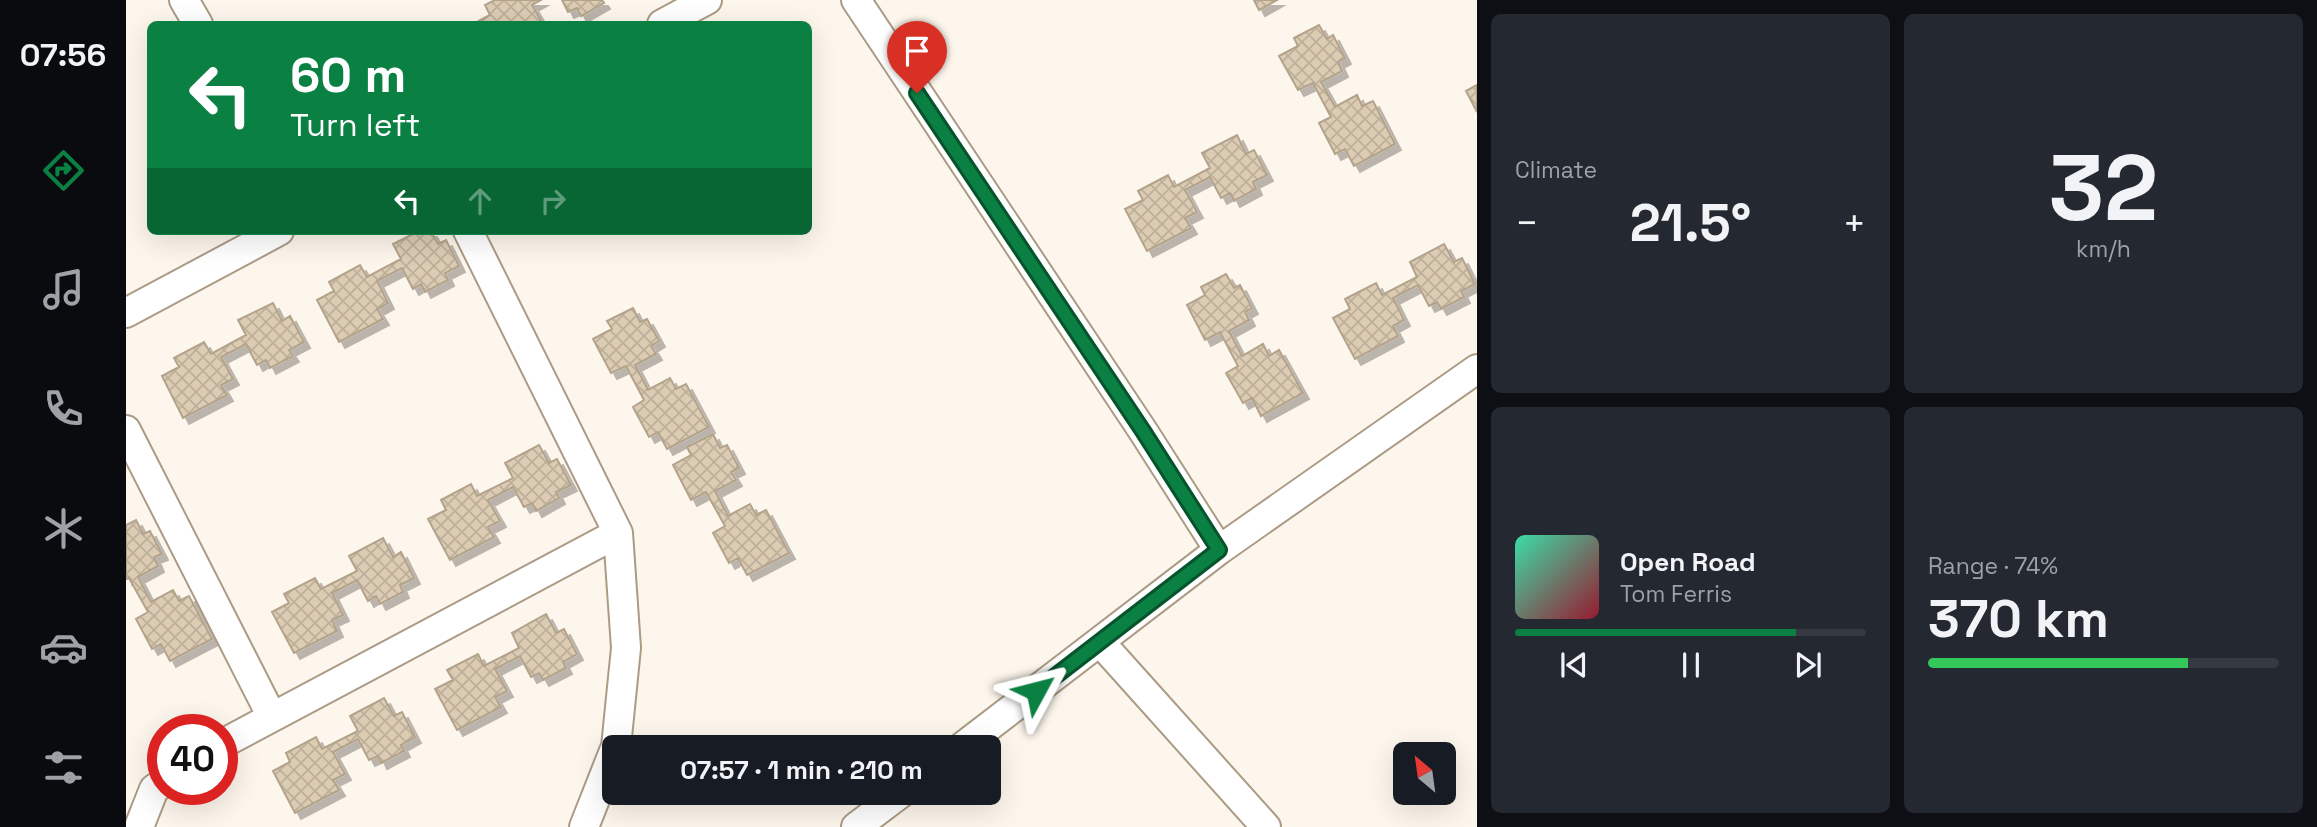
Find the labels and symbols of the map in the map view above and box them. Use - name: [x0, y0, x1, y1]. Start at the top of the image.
- pin: [887, 21, 947, 93]
- position arrow: [999, 654, 1073, 728]
- speed limit sign: 40: [147, 714, 238, 805]
- north arrow: [1393, 742, 1456, 805]

